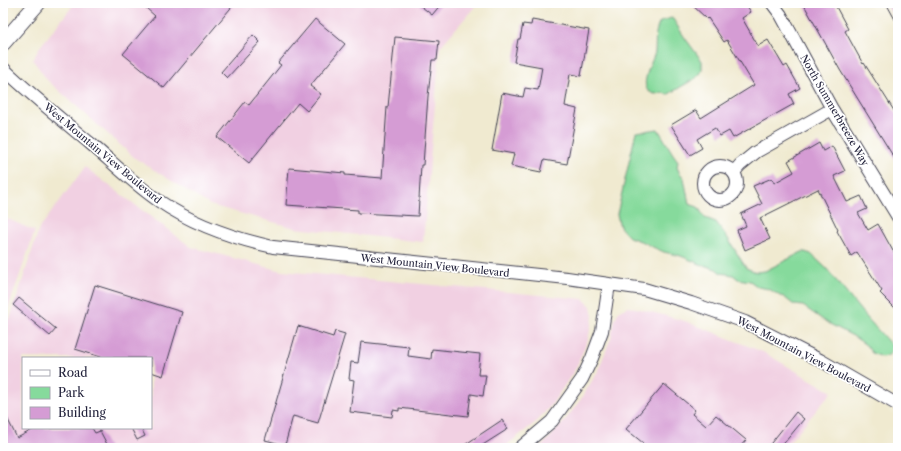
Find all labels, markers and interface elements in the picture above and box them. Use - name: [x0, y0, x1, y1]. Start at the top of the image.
- street label: North Summerbreeze Way: [797, 52, 872, 169]
- street label: West Mountain View Boulevard: [40, 100, 164, 206]
- street label: West Mountain View Boulevard: [359, 251, 510, 280]
- street label: West Mountain View Boulevard: [734, 313, 873, 395]
- legend: [22, 357, 152, 429]
- text: Road: [58, 365, 88, 380]
- text: Park: [58, 385, 85, 400]
- text: Building: [58, 405, 106, 420]

